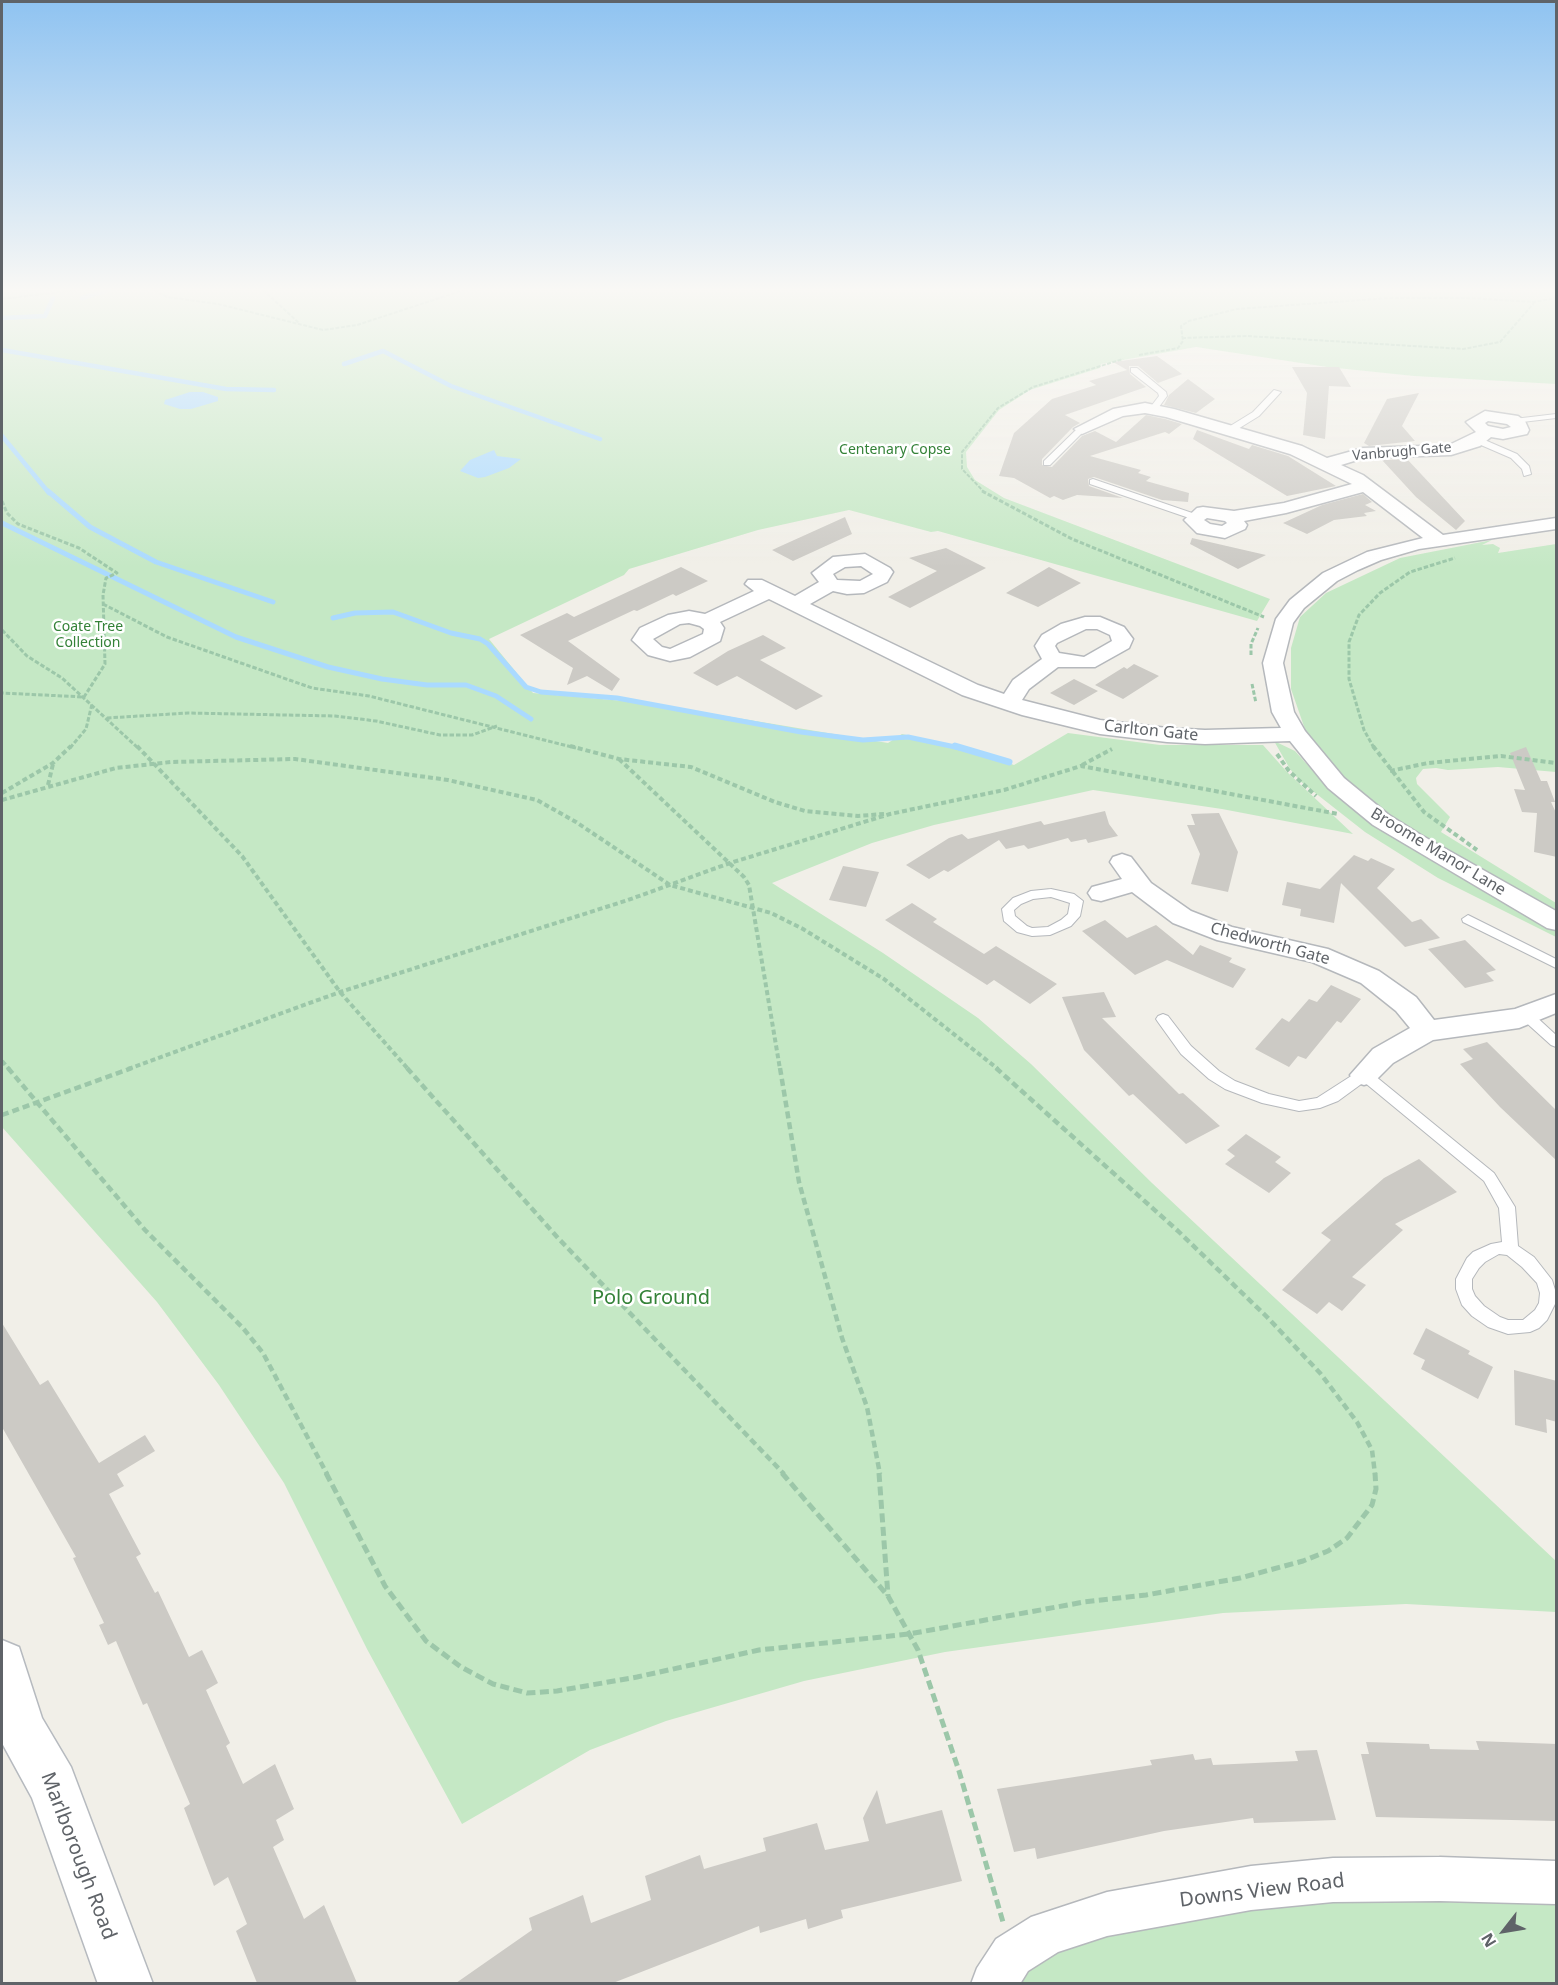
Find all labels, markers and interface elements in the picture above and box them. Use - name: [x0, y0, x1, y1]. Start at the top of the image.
- street label: Vanbrugh Gate: [1352, 439, 1452, 465]
- park label: Centenary Copse: [839, 442, 951, 458]
- park label: Coate Tree Collection: [53, 619, 123, 652]
- street label: Carlton Gate: [1103, 717, 1199, 745]
- street label: Broome Manor Lane: [1367, 804, 1509, 900]
- street label: Chedworth Gate: [1208, 919, 1332, 969]
- park label: Polo Ground: [592, 1286, 710, 1310]
- street label: Marlborough Road: [35, 1769, 121, 1943]
- street label: Downs View Road: [1178, 1869, 1346, 1913]
- north arrow: [1474, 1901, 1534, 1961]
- text: N: [1476, 1929, 1501, 1952]

